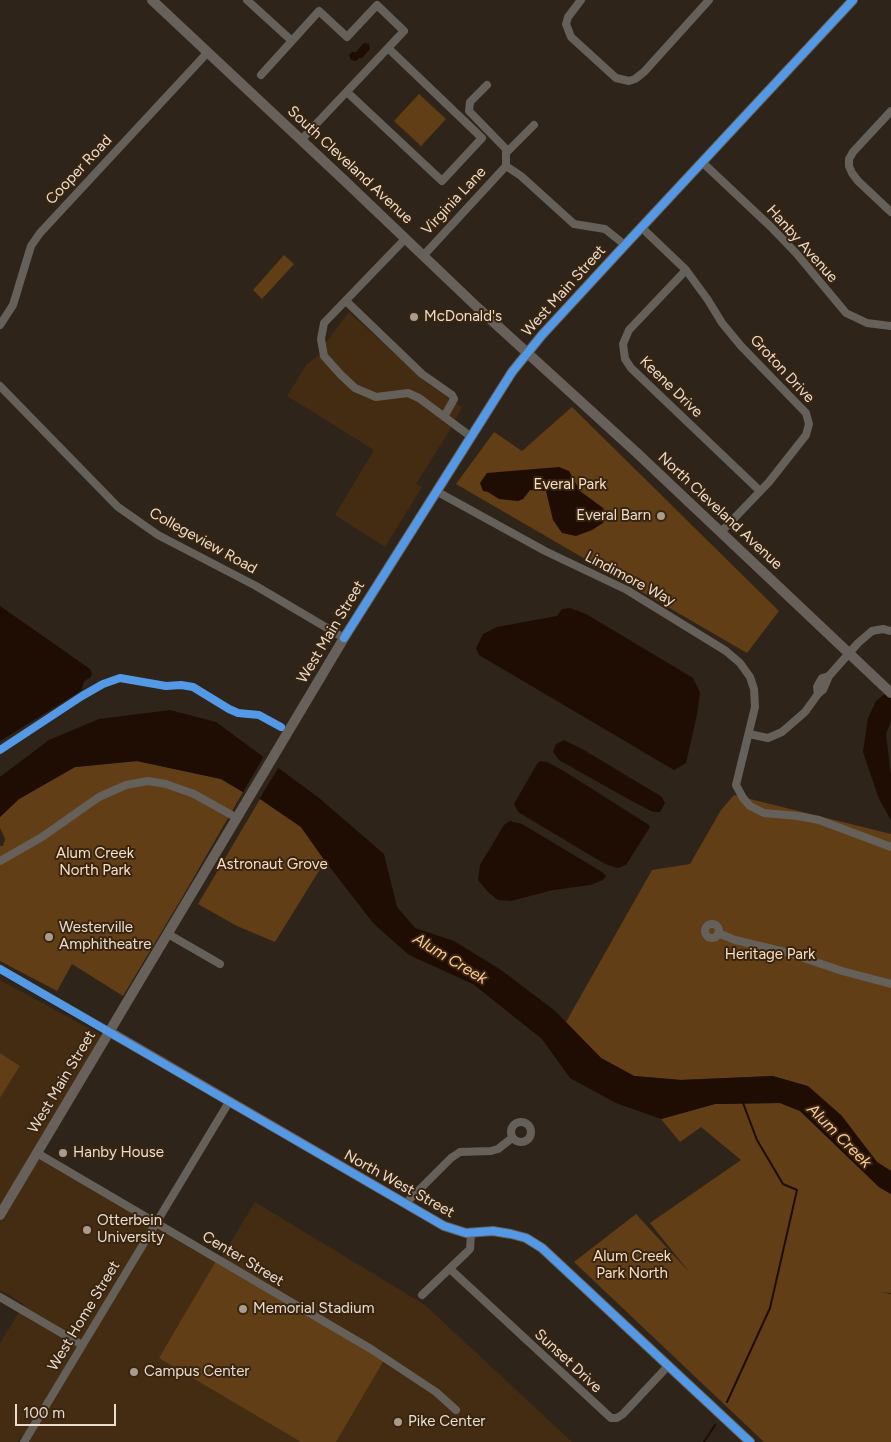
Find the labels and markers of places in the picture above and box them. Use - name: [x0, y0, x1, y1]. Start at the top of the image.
- place label: McDonald's: [424, 308, 502, 326]
- marker: McDonald's: [408, 311, 420, 323]
- place label: Everal Barn: [576, 507, 651, 525]
- marker: Everal Barn: [655, 510, 667, 522]
- place label: Westerville Amphitheatre: [59, 919, 151, 954]
- marker: Westerville Amphitheatre: [43, 931, 55, 943]
- place label: Hanby House: [73, 1144, 164, 1162]
- marker: Hanby House: [57, 1147, 69, 1159]
- place label: Otterbein University: [97, 1212, 164, 1247]
- marker: Otterbein University: [81, 1224, 93, 1236]
- place label: Memorial Stadium: [253, 1300, 374, 1318]
- marker: Memorial Stadium: [237, 1303, 249, 1315]
- place label: Campus Center: [144, 1363, 249, 1381]
- marker: Campus Center: [128, 1366, 140, 1378]
- place label: Pike Center: [408, 1413, 485, 1431]
- marker: Pike Center: [392, 1416, 404, 1428]

